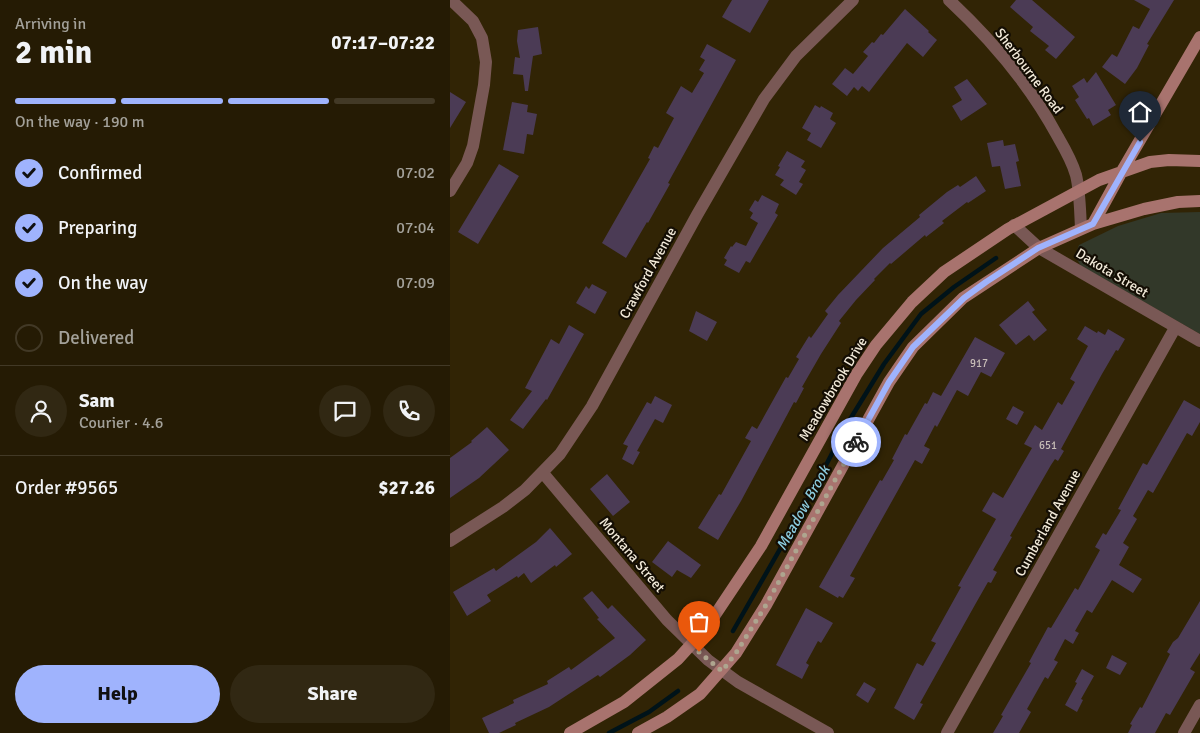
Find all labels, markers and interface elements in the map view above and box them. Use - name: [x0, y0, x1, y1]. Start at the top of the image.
- text: Arriving in: [15, 14, 86, 34]
- street label: Sherbourne Road: [991, 25, 1067, 117]
- text: 07:17–07:22: [331, 31, 435, 55]
- text: 2 min: [15, 33, 92, 72]
- pin: [1119, 91, 1161, 142]
- icon: home: [1126, 98, 1154, 126]
- text: On the way · 190 m: [15, 112, 145, 132]
- icon: check: [15, 159, 43, 187]
- text: Confirmed: [58, 161, 142, 185]
- text: 07:02: [396, 163, 435, 183]
- icon: check: [15, 214, 43, 242]
- text: Preparing: [58, 216, 137, 240]
- text: 07:04: [396, 218, 435, 238]
- street label: Crawford Avenue: [616, 224, 680, 322]
- street label: Dakota Street: [1073, 245, 1151, 301]
- icon: check: [15, 269, 43, 297]
- text: On the way: [58, 271, 148, 295]
- text: 07:09: [396, 273, 435, 293]
- text: Delivered: [58, 326, 134, 350]
- street label: Meadowbrook Drive: [795, 334, 871, 444]
- house number: 917: [970, 357, 988, 370]
- button: person: [15, 385, 67, 437]
- button: chat: [319, 385, 371, 437]
- button: phone: [383, 385, 435, 437]
- text: Sam: [79, 389, 115, 413]
- text: Courier · 4.6: [79, 413, 163, 433]
- courier: [831, 417, 881, 467]
- icon: bike: [842, 428, 870, 456]
- house number: 651: [1039, 439, 1057, 452]
- water label: Meadow Brook: [772, 461, 834, 554]
- street label: Cumberland Avenue: [1011, 466, 1085, 580]
- text: Order #9565: [15, 476, 118, 500]
- text: $27.26: [378, 476, 435, 500]
- street label: Montana Street: [596, 514, 668, 596]
- pin: [678, 601, 720, 652]
- icon: bag: [685, 608, 713, 636]
- button: Help: [15, 665, 220, 723]
- button: Share: [230, 665, 435, 723]

